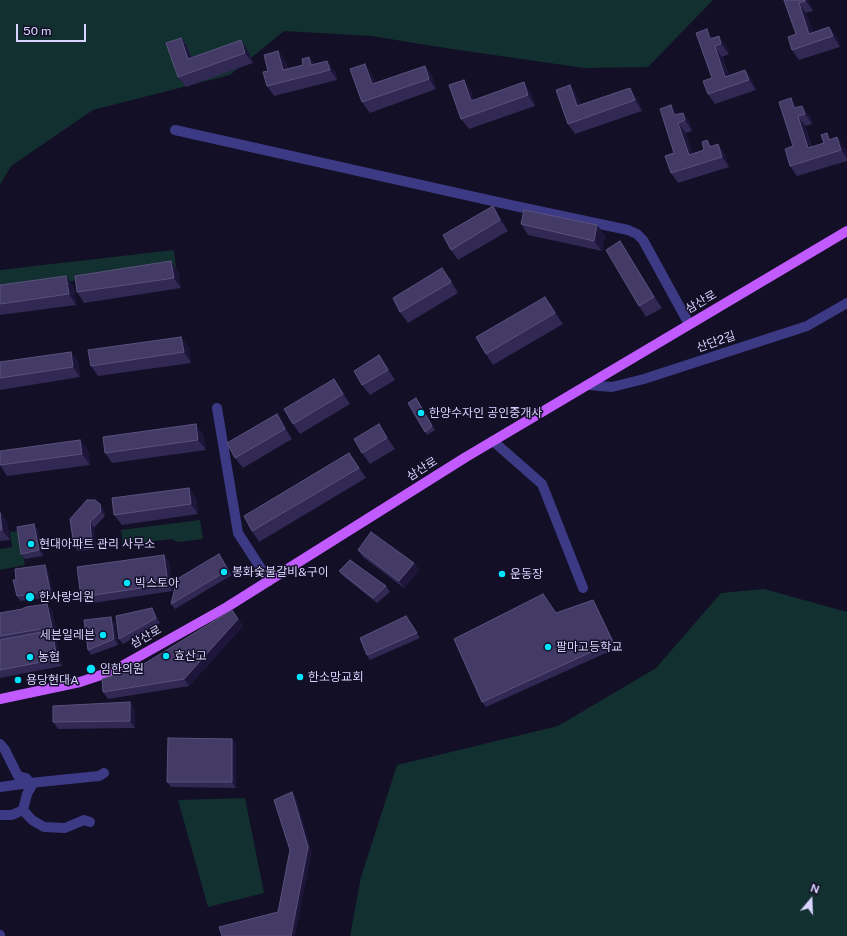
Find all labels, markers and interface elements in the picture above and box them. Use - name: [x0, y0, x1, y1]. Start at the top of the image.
- scale bar: [18, 16, 88, 42]
- text: 50 m: [23, 24, 51, 38]
- street label: 삼산로: [683, 287, 719, 317]
- street label: 산단2길: [695, 329, 737, 355]
- place label: 한양수자인 공인중개사: [429, 406, 542, 420]
- marker: 한양수자인 공인중개사: [416, 408, 426, 418]
- street label: 삼산로: [404, 454, 440, 484]
- place label: 현대아파트 관리 사무소: [39, 537, 155, 551]
- marker: 현대아파트 관리 사무소: [26, 539, 36, 549]
- place label: 봉화숯불갈비&구이: [232, 565, 329, 579]
- marker: 봉화숯불갈비&구이: [219, 567, 229, 577]
- place label: 운동장: [510, 567, 543, 581]
- marker: 운동장: [497, 569, 507, 579]
- place label: 빅스토아: [135, 576, 179, 590]
- marker: 빅스토아: [122, 578, 132, 588]
- place label: 한사랑의원: [39, 590, 94, 604]
- marker: 한사랑의원: [24, 591, 36, 603]
- street label: 삼산로: [128, 623, 164, 651]
- place label: 세븐일레븐: [40, 628, 95, 642]
- marker: 세븐일레븐: [98, 630, 108, 640]
- place label: 팔마고등학교: [556, 640, 622, 654]
- marker: 팔마고등학교: [543, 642, 553, 652]
- place label: 효산고: [174, 649, 207, 663]
- place label: 농협: [38, 650, 60, 664]
- marker: 효산고: [161, 651, 171, 661]
- marker: 농협: [25, 652, 35, 662]
- place label: 임한의원: [100, 662, 144, 676]
- marker: 임한의원: [85, 663, 97, 675]
- place label: 한소망교회: [308, 670, 363, 684]
- marker: 한소망교회: [295, 672, 305, 682]
- place label: 용당현대A: [26, 673, 79, 687]
- marker: 용당현대A: [13, 675, 23, 685]
- north arrow: [791, 880, 831, 920]
- text: N: [809, 882, 821, 896]

